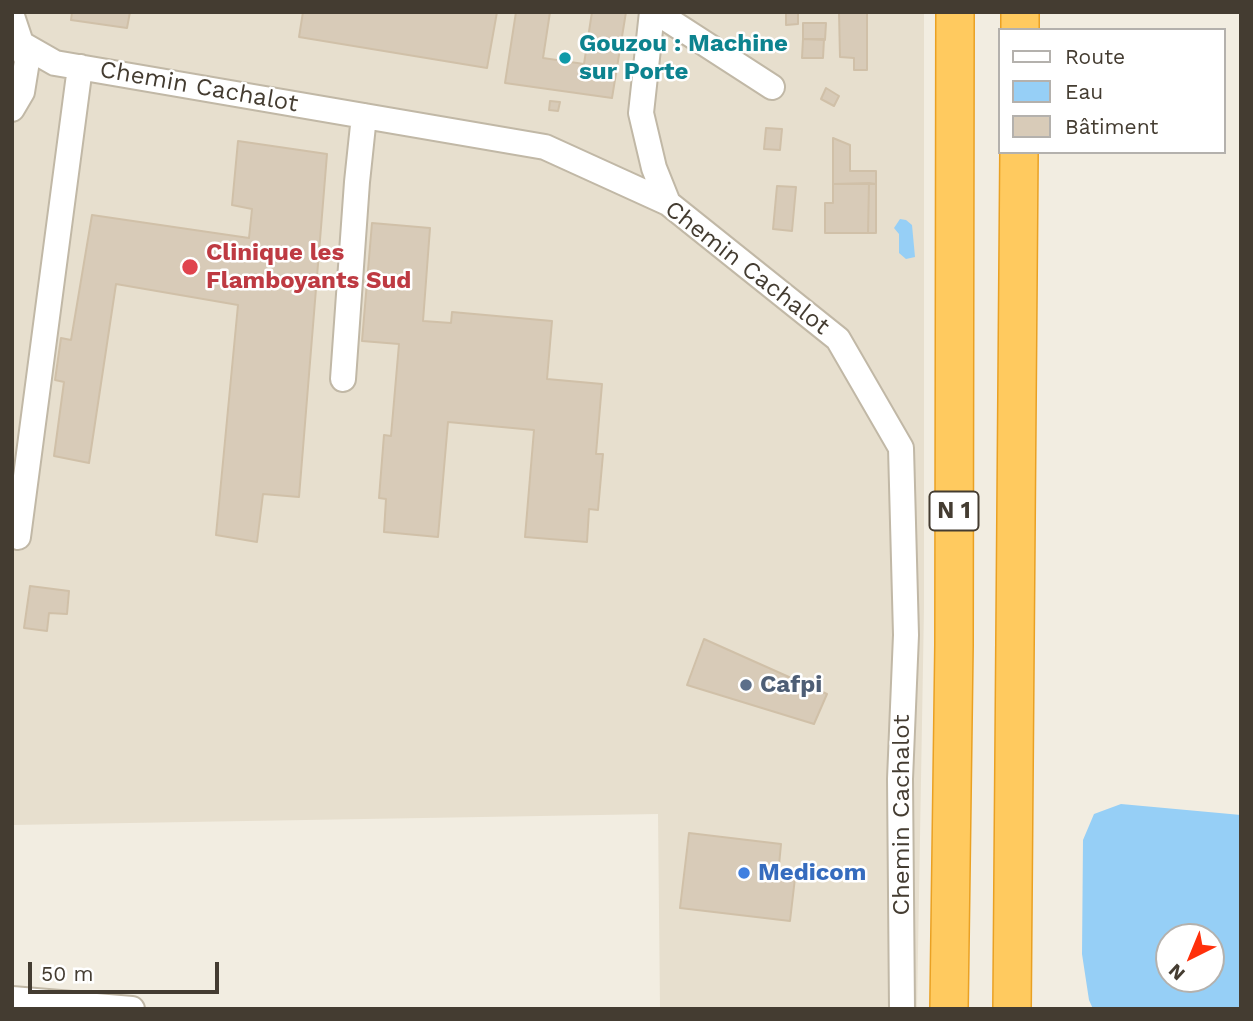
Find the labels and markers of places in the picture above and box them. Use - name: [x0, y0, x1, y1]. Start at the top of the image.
- place label: Gouzou : Machine sur Porte: [579, 30, 788, 86]
- marker: Gouzou : Machine sur Porte: [557, 50, 573, 66]
- place label: Clinique les Flamboyants Sud: [206, 239, 411, 295]
- marker: Clinique les Flamboyants Sud: [180, 257, 200, 277]
- place label: Cafpi: [760, 671, 822, 699]
- marker: Cafpi: [738, 677, 754, 693]
- place label: Medicom: [758, 859, 866, 887]
- marker: Medicom: [736, 865, 752, 881]

